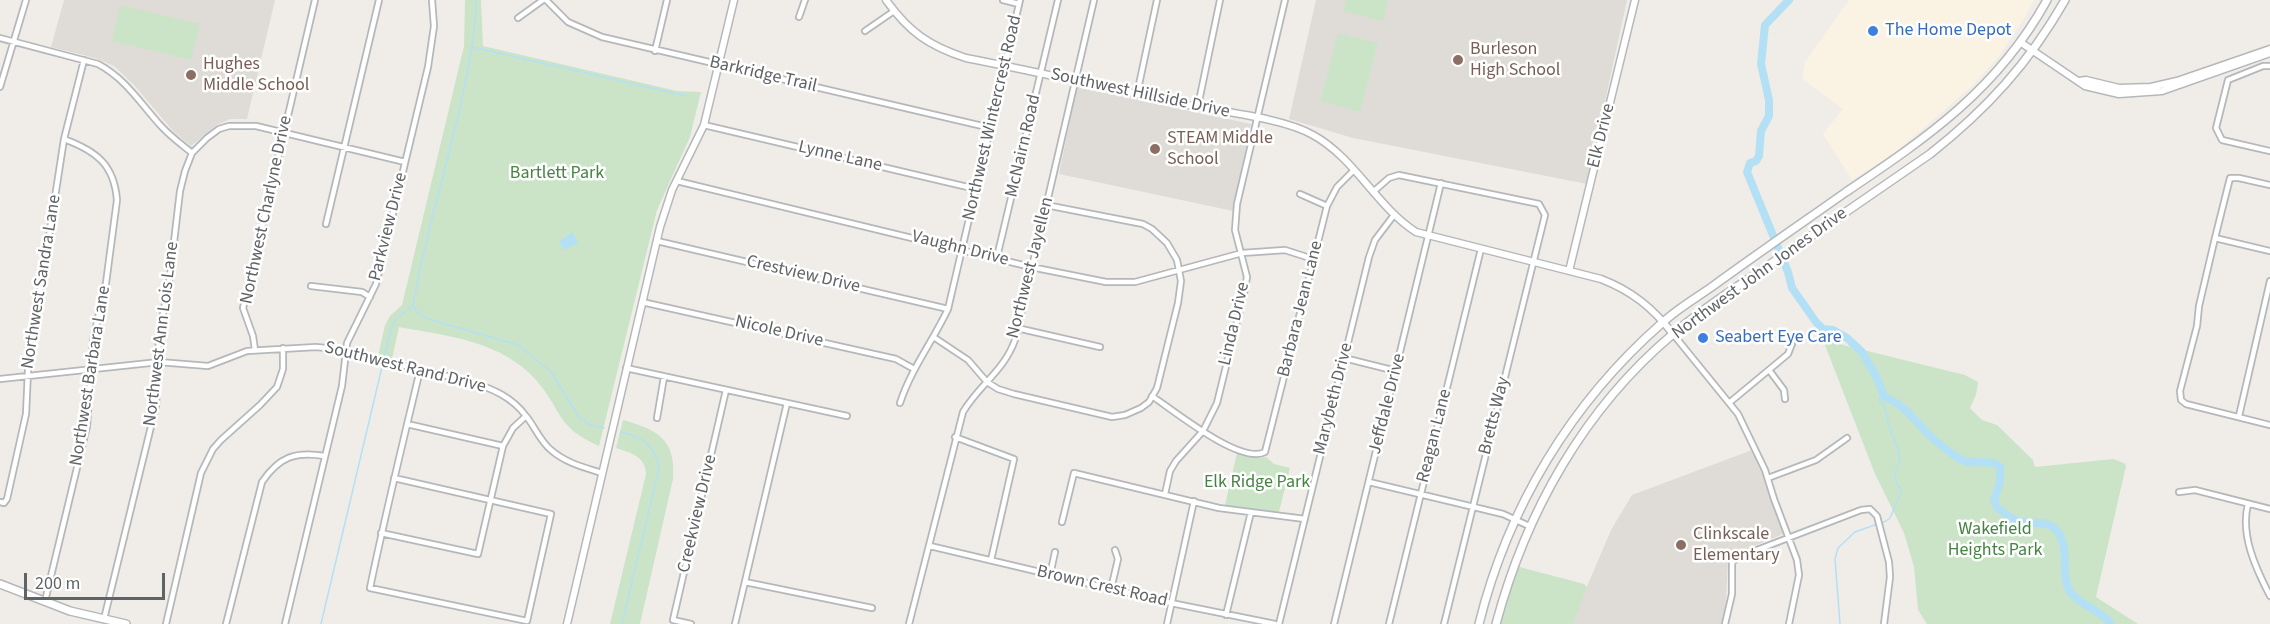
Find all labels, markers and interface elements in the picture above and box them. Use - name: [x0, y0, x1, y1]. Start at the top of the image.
- street label: Northwest Wintercrest Road: [959, 13, 1027, 223]
- place label: The Home Depot: [1885, 20, 2011, 42]
- marker: The Home Depot: [1866, 24, 1880, 38]
- place label: Burleson High School: [1470, 39, 1560, 82]
- street label: Barkridge Trail: [707, 52, 819, 98]
- marker: Burleson High School: [1451, 53, 1465, 67]
- place label: Hughes Middle School: [203, 54, 309, 97]
- street label: Southwest Hillside Drive: [1048, 64, 1232, 124]
- marker: Hughes Middle School: [184, 68, 198, 82]
- street label: McNairn Road: [1002, 93, 1046, 199]
- street label: Elk Drive: [1584, 102, 1620, 170]
- street label: Northwest Charlyne Drive: [236, 114, 298, 306]
- place label: STEAM Middle School: [1167, 128, 1273, 170]
- street label: Lynne Lane: [796, 137, 884, 177]
- marker: STEAM Middle School: [1148, 142, 1162, 156]
- park label: Bartlett Park: [510, 163, 604, 185]
- street label: Parkview Drive: [365, 171, 413, 283]
- street label: Northwest Sandra Lane: [18, 193, 66, 371]
- street label: Northwest Jayellen: [1003, 195, 1059, 341]
- street label: Northwest John Jones Drive: [1668, 203, 1852, 345]
- street label: Vaughn Drive: [909, 227, 1011, 271]
- street label: Barbara Jean Lane: [1274, 239, 1328, 379]
- street label: Northwest Ann Lois Lane: [140, 241, 184, 427]
- street label: Crestview Drive: [744, 251, 862, 299]
- street label: Linda Drive: [1215, 280, 1255, 368]
- street label: Northwest Barbara Lane: [66, 284, 116, 468]
- street label: Nicole Drive: [733, 311, 825, 353]
- place label: Seabert Eye Care: [1715, 327, 1842, 349]
- marker: Seabert Eye Care: [1696, 331, 1710, 345]
- street label: Southwest Rand Drive: [322, 338, 488, 398]
- street label: Marybeth Drive: [1310, 341, 1358, 457]
- street label: Jeffdale Drive: [1365, 351, 1411, 457]
- street label: Bretts Way: [1475, 375, 1515, 457]
- street label: Reagan Lane: [1413, 387, 1457, 485]
- street label: Creekview Drive: [674, 453, 722, 575]
- park label: Elk Ridge Park: [1204, 472, 1310, 494]
- park label: Wakefield Heights Park: [1948, 519, 2042, 562]
- place label: Clinkscale Elementary: [1693, 524, 1780, 566]
- marker: Clinkscale Elementary: [1674, 538, 1688, 552]
- scale bar: [27, 561, 168, 599]
- street label: Brown Crest Road: [1035, 561, 1169, 613]
- text: 200 m: [35, 571, 80, 596]

